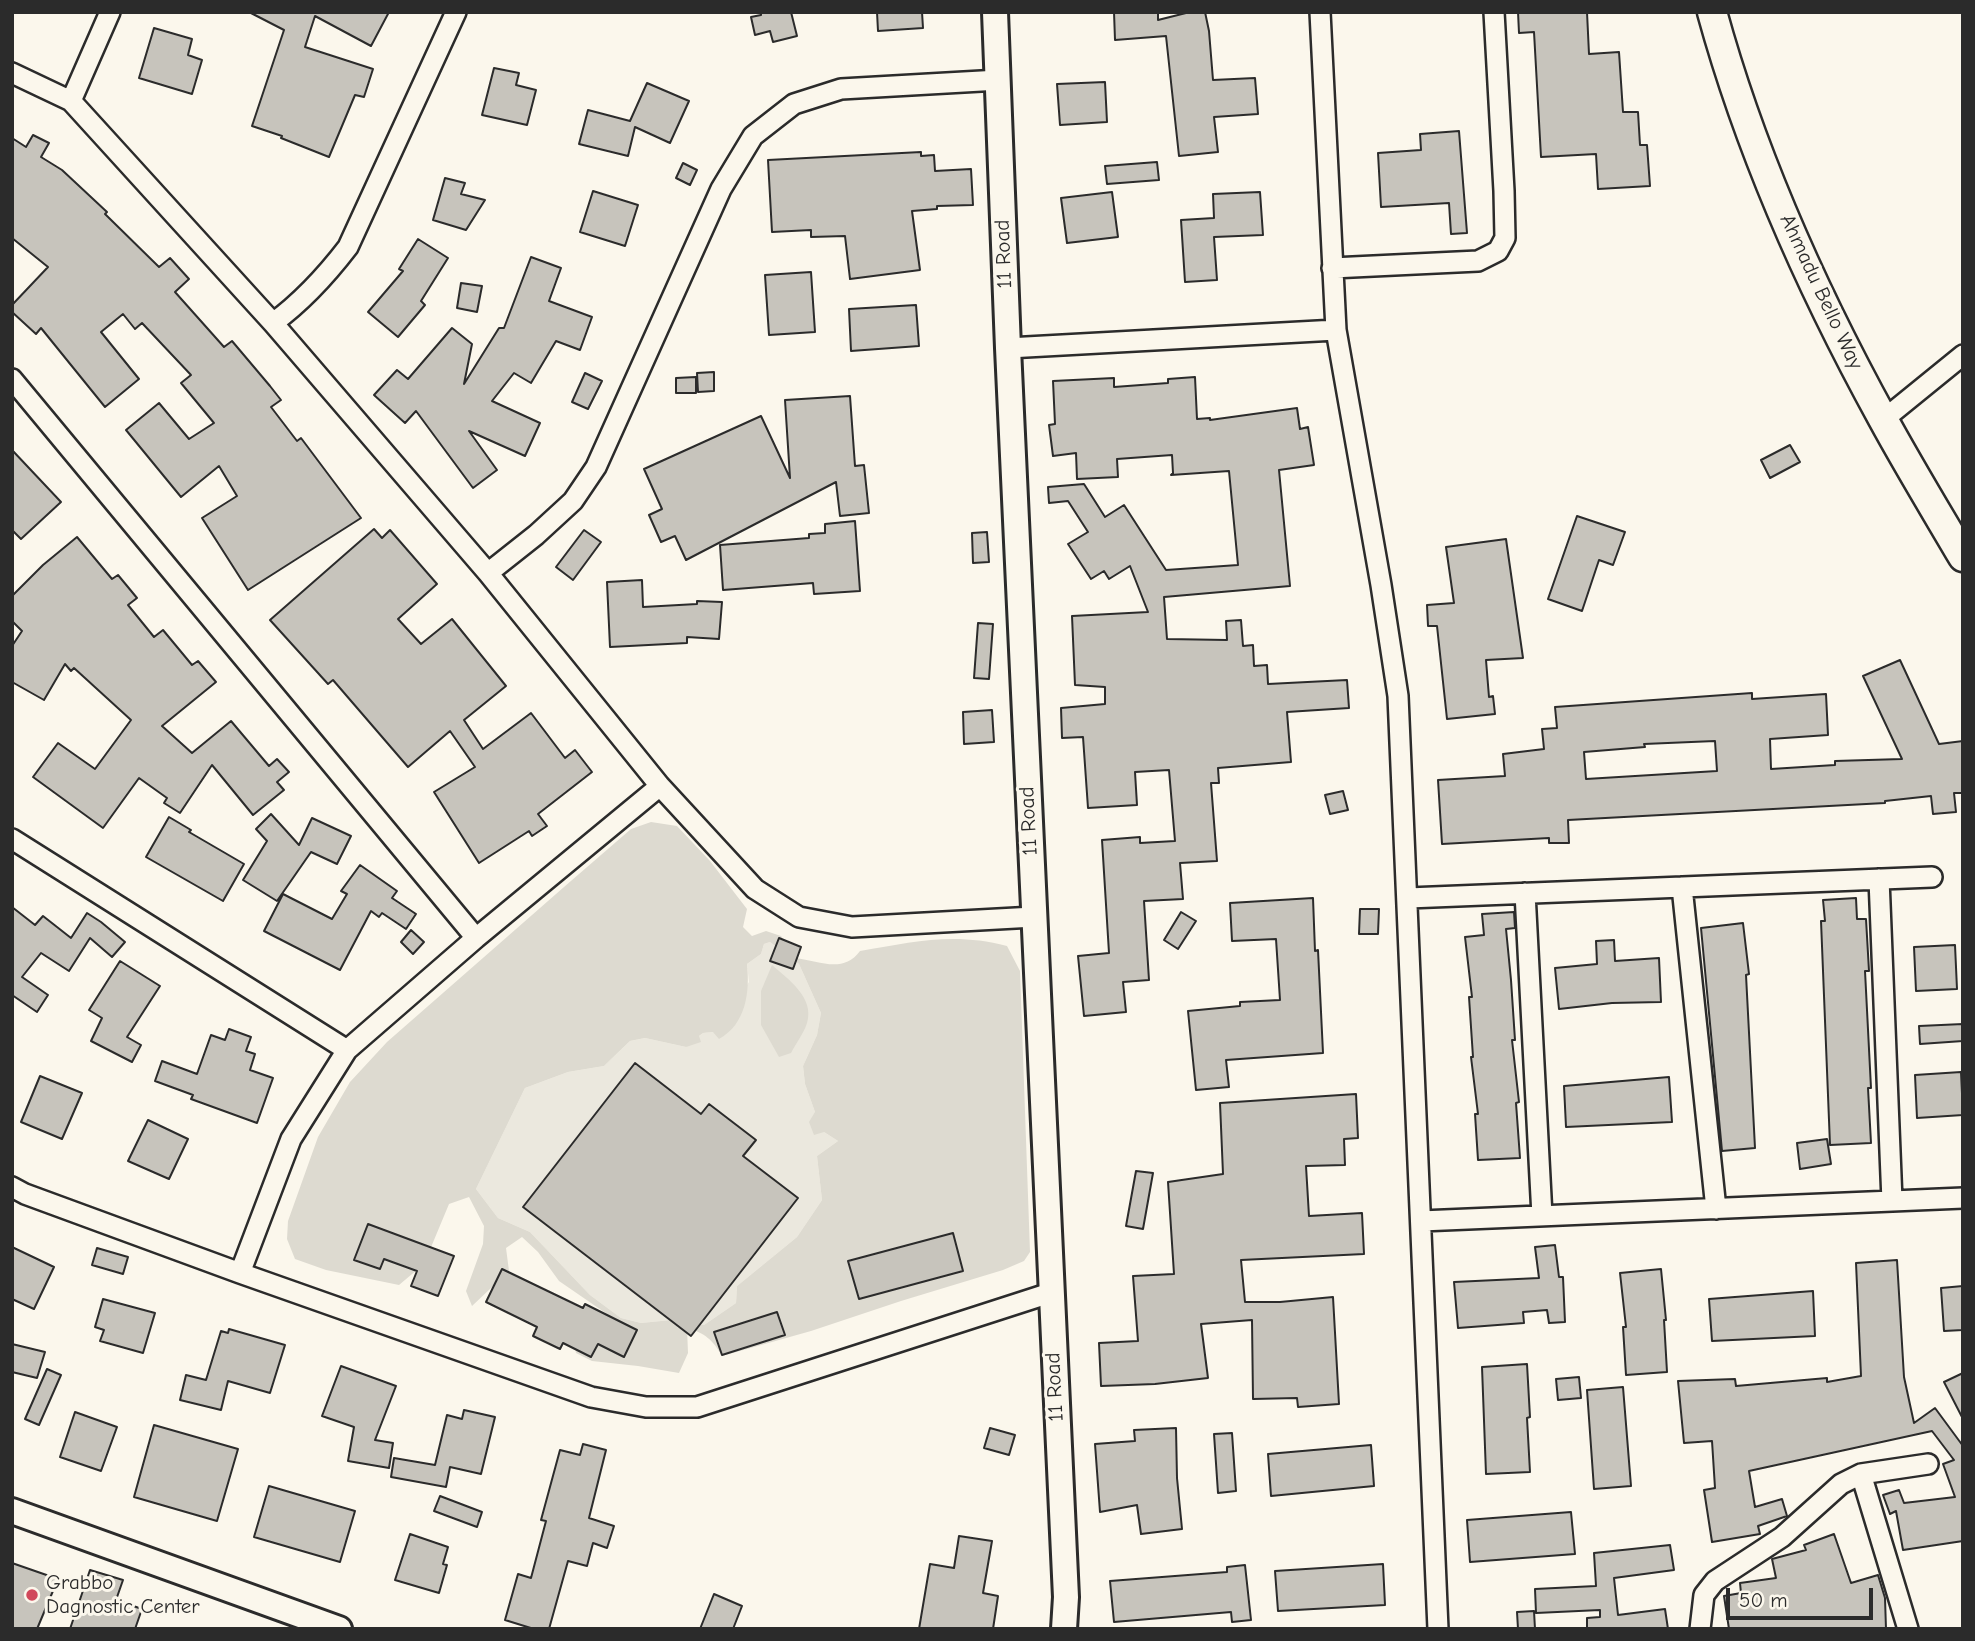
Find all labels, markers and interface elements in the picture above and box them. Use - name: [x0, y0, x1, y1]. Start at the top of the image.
- street label: Ahmadu Bello Way: [1774, 210, 1868, 374]
- street label: 11 Road: [990, 219, 1018, 289]
- street label: 11 Road: [1015, 786, 1043, 856]
- street label: 11 Road: [1041, 1352, 1069, 1422]
- place label: Grabbo Dagnostic Center: [46, 1570, 200, 1620]
- scale bar: [1730, 1574, 1877, 1618]
- marker: Grabbo Dagnostic Center: [24, 1587, 40, 1603]
- text: 50 m: [1739, 1588, 1788, 1612]

